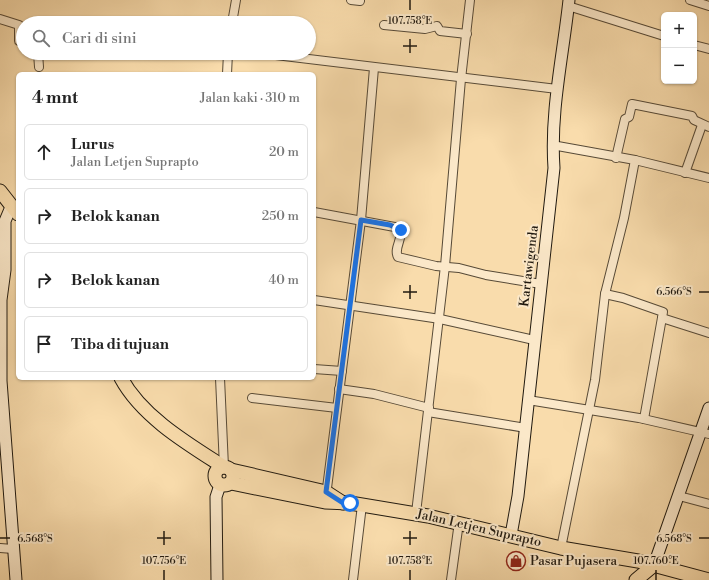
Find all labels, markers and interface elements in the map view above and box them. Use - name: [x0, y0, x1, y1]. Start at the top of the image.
- map controls: [661, 12, 697, 84]
- button: +: [661, 12, 697, 48]
- text: 107.758°E: [388, 15, 432, 27]
- search box: [16, 16, 316, 60]
- icon: search: [30, 27, 52, 49]
- text: Cari di sini: [62, 29, 137, 48]
- button: −: [661, 48, 697, 84]
- text: 4 mnt: [32, 87, 78, 109]
- text: Jalan kaki · 310 m: [200, 90, 300, 106]
- text: Lurus: [71, 135, 114, 154]
- icon: ahead: [33, 141, 55, 163]
- text: 20 m: [269, 144, 299, 160]
- text: Jalan Letjen Suprapto: [71, 154, 199, 170]
- icon: right: [33, 205, 55, 227]
- text: Belok kanan: [71, 207, 160, 226]
- text: 250 m: [262, 208, 299, 224]
- route end: [392, 221, 410, 239]
- street label: Kartawigenda: [516, 224, 542, 308]
- icon: right: [33, 269, 55, 291]
- text: Belok kanan: [71, 271, 160, 290]
- text: 40 m: [269, 272, 299, 288]
- text: 6.566°S: [656, 286, 692, 298]
- icon: arrive: [33, 333, 55, 355]
- text: Tiba di tujuan: [71, 335, 169, 354]
- route start: [341, 494, 359, 512]
- street label: Jalan Letjen Suprapto: [414, 506, 543, 550]
- text: 6.568°S: [17, 533, 53, 545]
- text: 6.568°S: [656, 533, 692, 545]
- shop icon: Pasar Pujasera: [505, 550, 527, 572]
- place label: Pasar Pujasera: [530, 553, 617, 569]
- text: 107.756°E: [142, 555, 186, 567]
- text: 107.758°E: [388, 555, 432, 567]
- text: 107.760°E: [633, 555, 679, 567]

